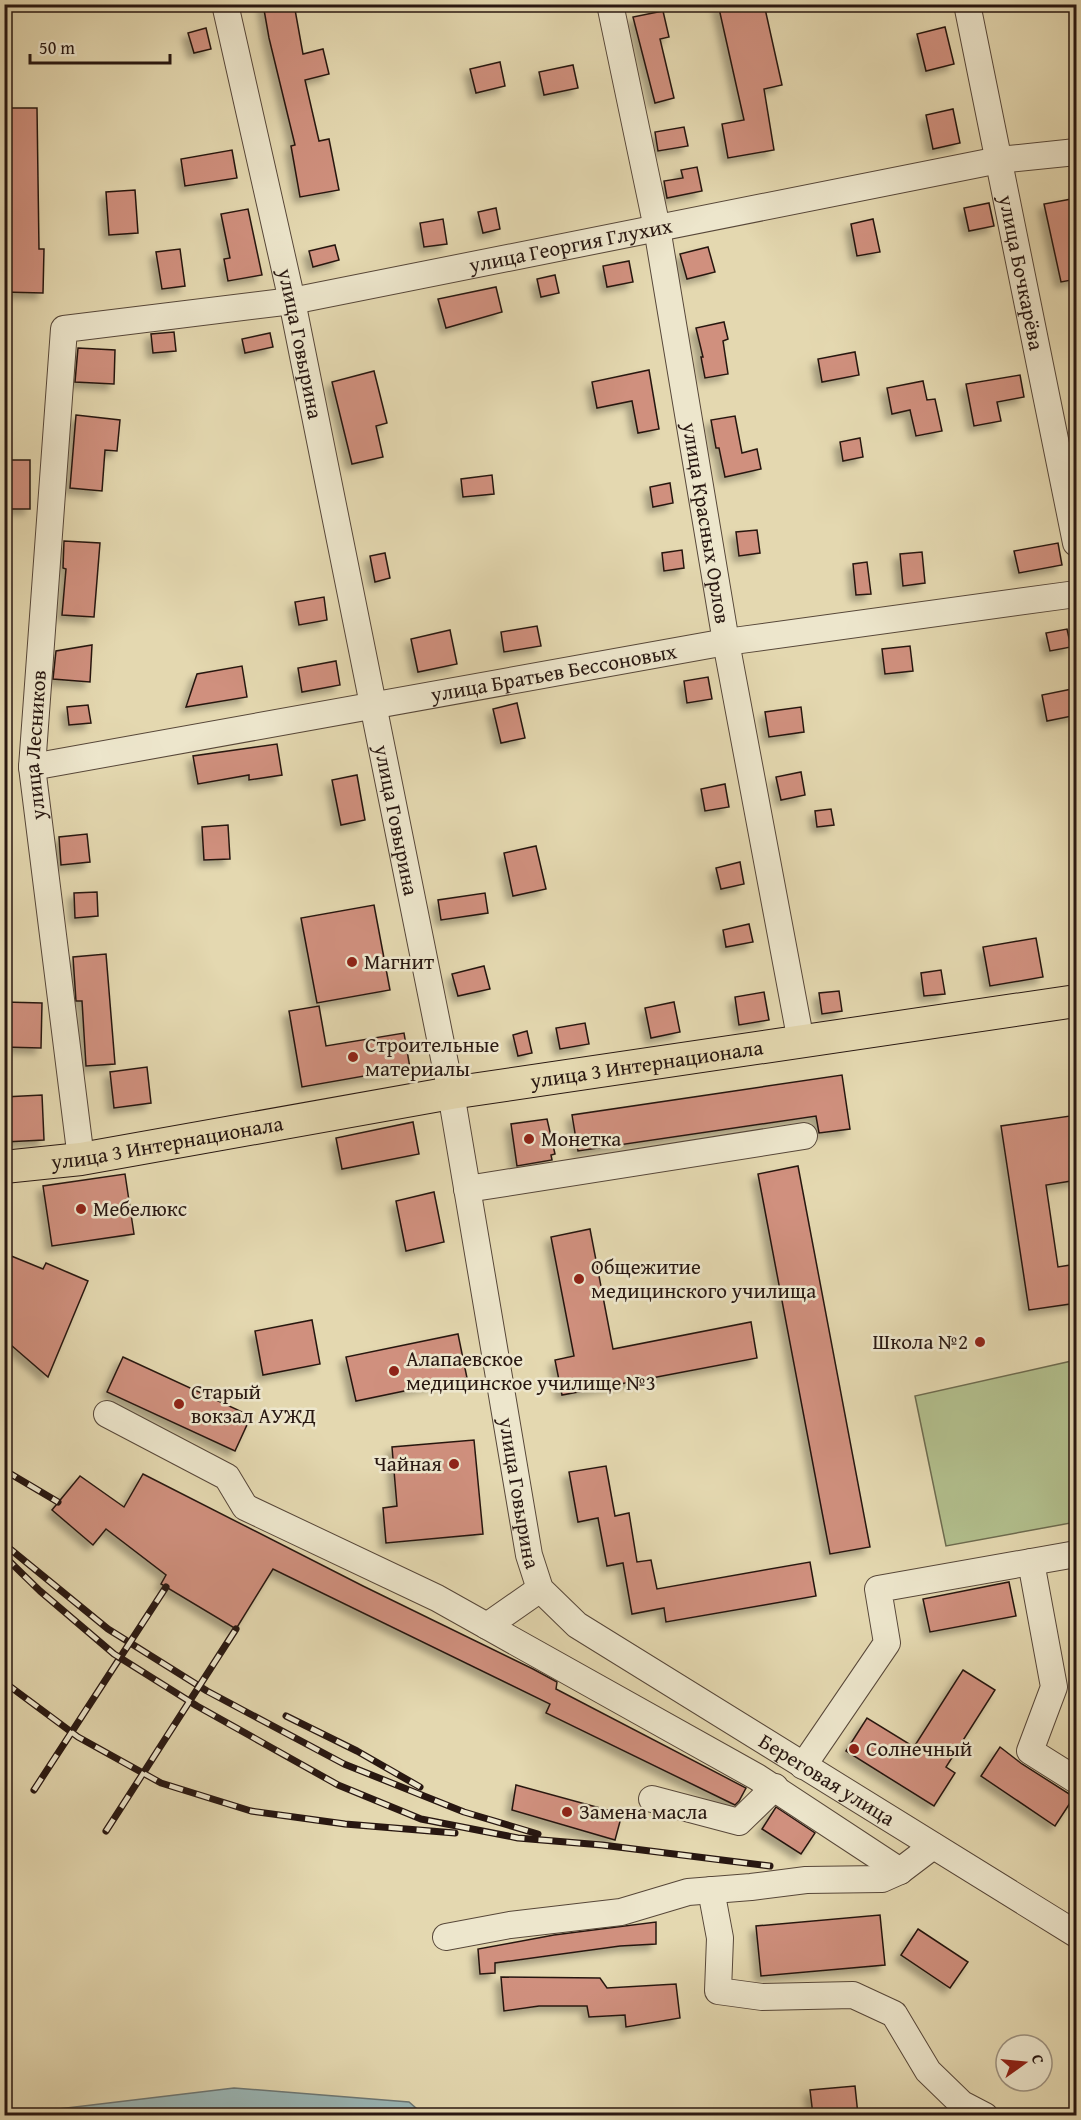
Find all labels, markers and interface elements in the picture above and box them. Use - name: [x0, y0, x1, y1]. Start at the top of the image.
- scale bar: [30, 27, 170, 65]
- text: 50 m: [39, 34, 75, 61]
- street label: улица Бочкарёва: [991, 191, 1053, 353]
- street label: улица Георгия Глухих: [465, 210, 675, 281]
- street label: улица Говырина: [270, 264, 331, 422]
- street label: улица Красных Орлов: [674, 419, 739, 626]
- street label: улица Братьев Бессоновых: [427, 635, 679, 710]
- street label: улица Лесников: [16, 669, 54, 823]
- street label: улица Говырина: [366, 741, 427, 898]
- place label: Магнит: [364, 946, 434, 977]
- marker: Магнит: [345, 955, 359, 969]
- place label: Строительные материалы: [365, 1029, 499, 1084]
- street label: улица 3 Интернационала: [527, 1031, 765, 1096]
- marker: Строительные материалы: [346, 1050, 360, 1064]
- street label: улица 3 Интернационала: [49, 1107, 285, 1177]
- place label: Монетка: [541, 1123, 621, 1154]
- marker: Монетка: [522, 1132, 536, 1146]
- place label: Мебелюкс: [93, 1193, 187, 1224]
- marker: Мебелюкс: [74, 1202, 88, 1216]
- place label: Общежитие медицинского училища: [591, 1251, 816, 1306]
- marker: Общежитие медицинского училища: [572, 1272, 586, 1286]
- place label: Школа №2: [873, 1326, 968, 1357]
- marker: Школа №2: [973, 1335, 987, 1349]
- place label: Алапаевское медицинское училище №3: [406, 1343, 656, 1398]
- marker: Алапаевское медицинское училище №3: [387, 1364, 401, 1378]
- place label: Старый вокзал АУЖД: [191, 1376, 316, 1431]
- marker: Старый вокзал АУЖД: [172, 1397, 186, 1411]
- street label: улица Говырина: [491, 1414, 548, 1573]
- place label: Чайная: [374, 1448, 442, 1479]
- marker: Чайная: [447, 1457, 461, 1471]
- street label: Береговая улица: [753, 1725, 901, 1833]
- place label: Солнечный: [866, 1733, 972, 1764]
- marker: Солнечный: [847, 1742, 861, 1756]
- place label: Замена масла: [579, 1796, 707, 1827]
- marker: Замена масла: [560, 1805, 574, 1819]
- north arrow: [994, 2033, 1054, 2093]
- text: С: [1026, 2052, 1051, 2067]

